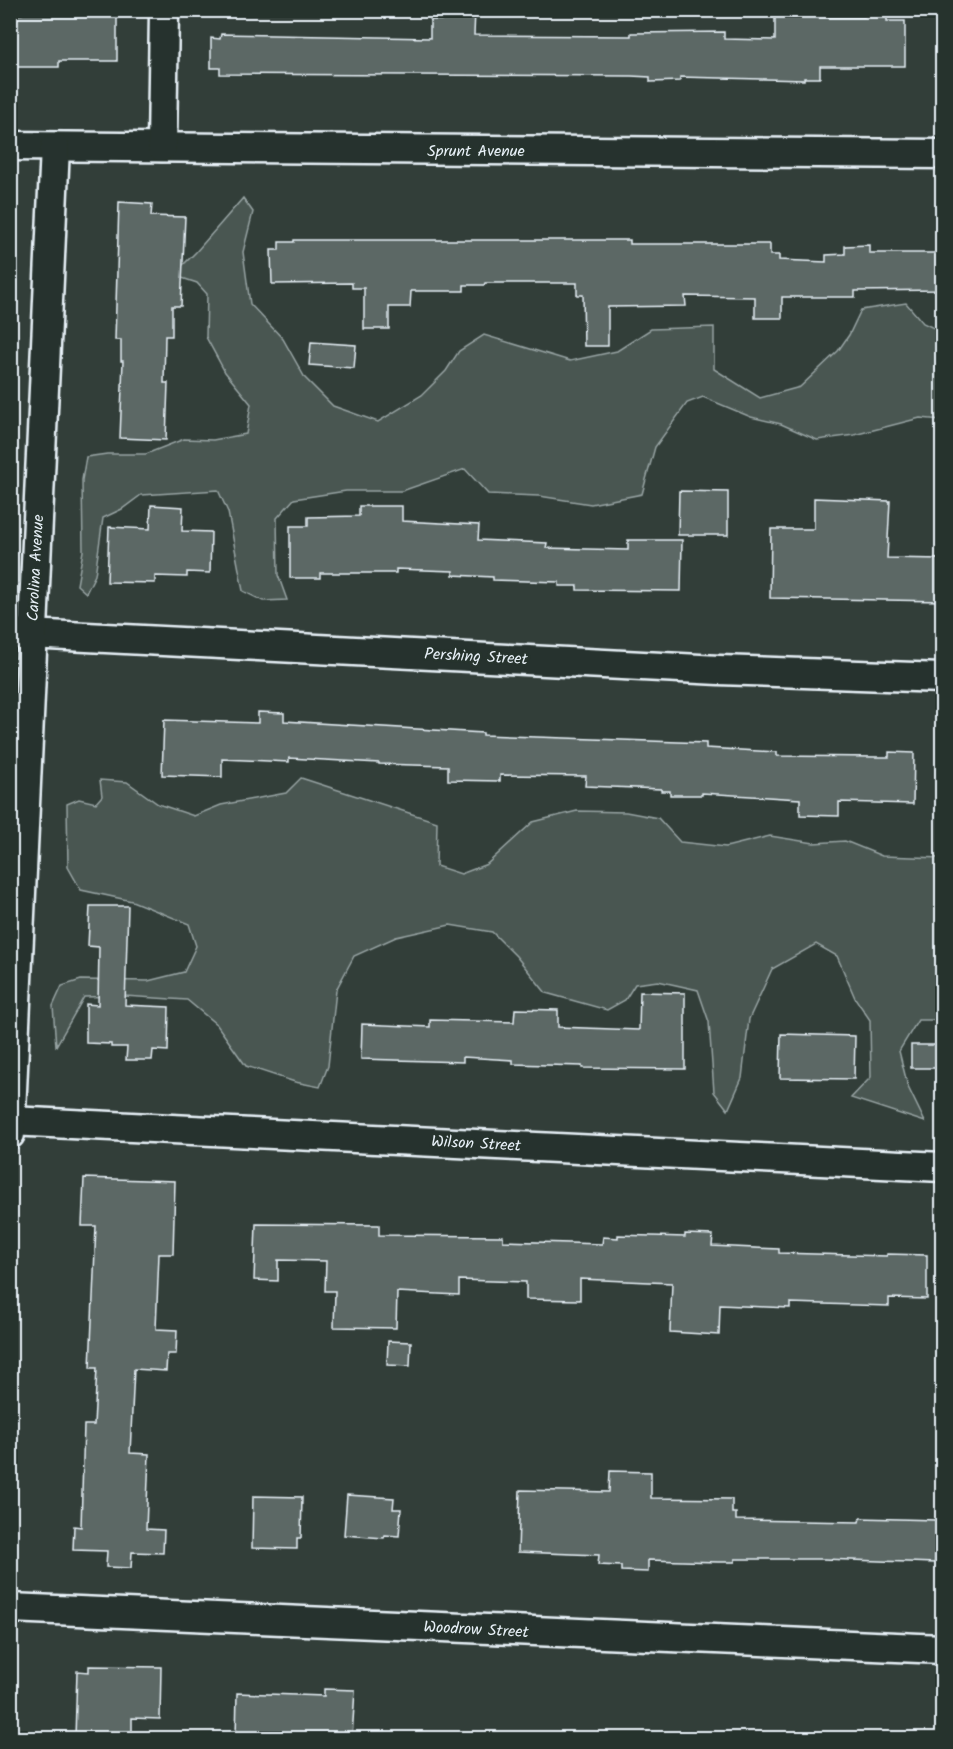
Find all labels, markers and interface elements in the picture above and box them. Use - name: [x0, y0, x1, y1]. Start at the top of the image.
- street label: Sprunt Avenue: [427, 139, 525, 164]
- street label: Carolina Avenue: [21, 514, 51, 622]
- street label: Pershing Street: [424, 642, 529, 672]
- street label: Wilson Street: [430, 1129, 522, 1159]
- street label: Woodrow Street: [423, 1615, 530, 1645]

